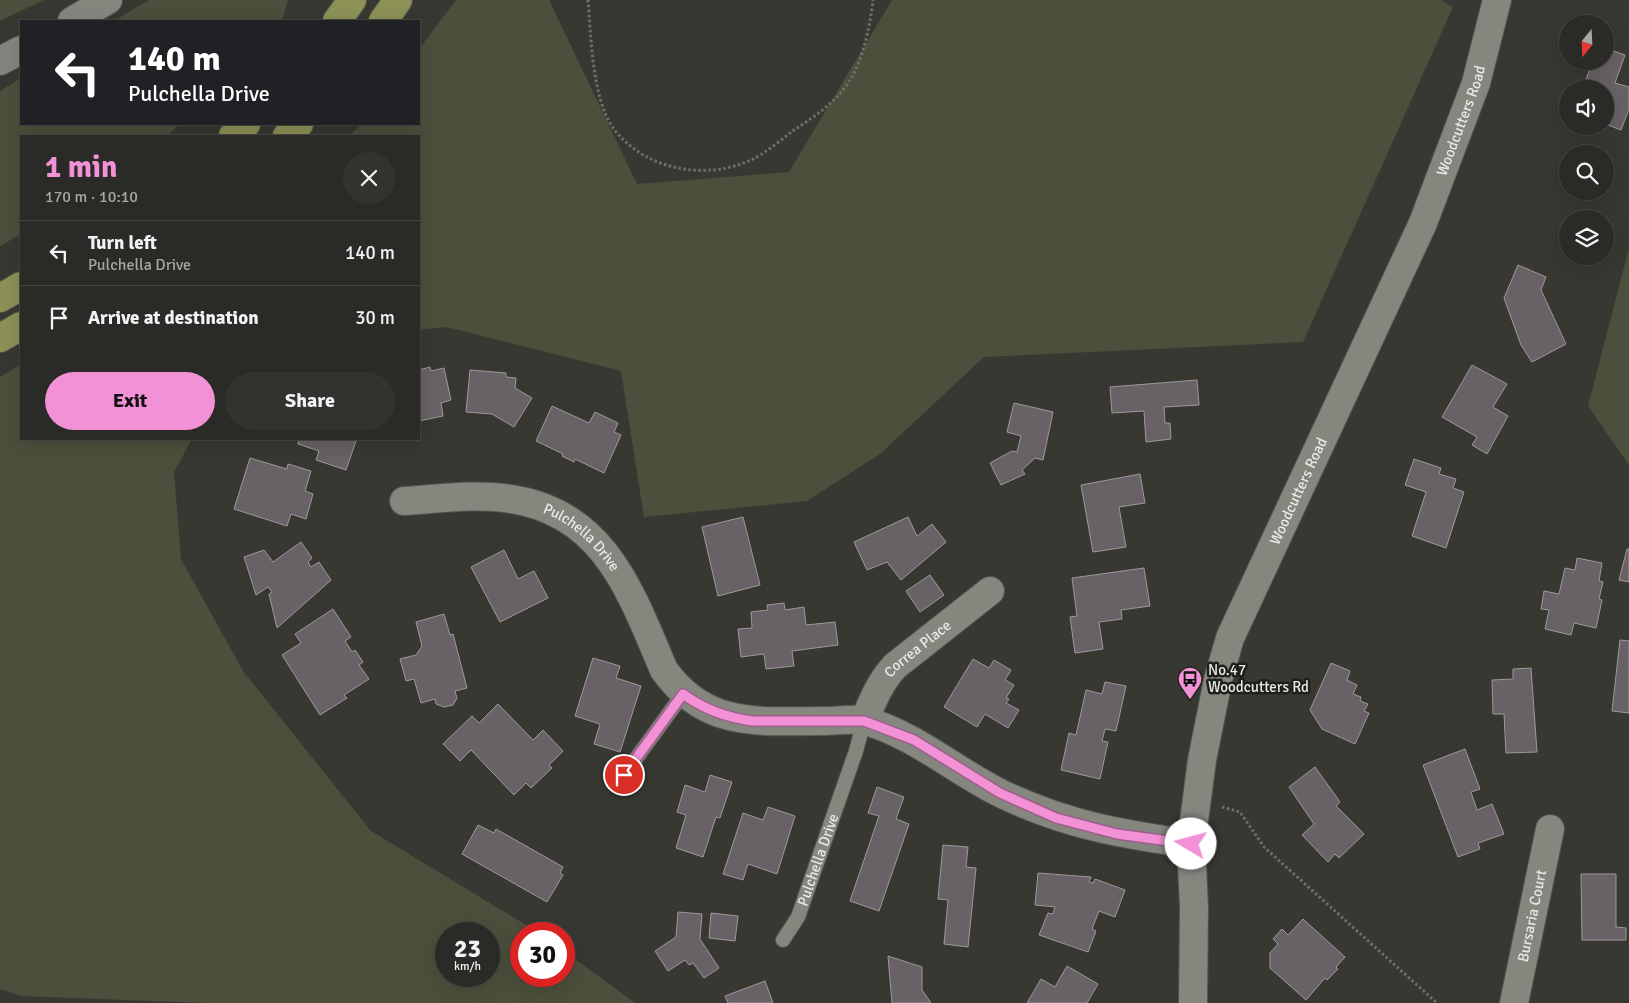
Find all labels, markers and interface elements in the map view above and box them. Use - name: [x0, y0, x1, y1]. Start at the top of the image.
- north arrow: [1559, 15, 1614, 70]
- map controls: [1559, 15, 1614, 265]
- text: 140 m: [128, 37, 221, 80]
- icon: left: [45, 40, 110, 105]
- street label: Woodcutters Road: [1433, 63, 1489, 178]
- text: Pulchella Drive: [128, 80, 270, 107]
- button: sound: [1559, 80, 1614, 135]
- button: search: [1559, 145, 1614, 200]
- text: 1 min: [45, 149, 117, 186]
- button: close: [343, 152, 395, 204]
- text: 170 m · 10:10: [45, 187, 138, 207]
- button: layers: [1559, 210, 1614, 265]
- text: Turn left: [88, 231, 157, 255]
- icon: left: [45, 239, 73, 267]
- text: 140 m: [345, 241, 395, 265]
- text: Pulchella Drive: [88, 255, 191, 275]
- icon: arrive: [45, 304, 73, 332]
- text: Arrive at destination: [88, 306, 259, 330]
- text: 30 m: [355, 306, 395, 330]
- button: Exit: [45, 372, 215, 430]
- button: Share: [225, 372, 395, 430]
- street label: Woodcutters Road: [1266, 435, 1331, 548]
- street label: Pulchella Drive: [541, 499, 624, 575]
- street label: Correa Place: [880, 616, 955, 681]
- place label: No.47 Woodcutters Rd: [1208, 661, 1309, 696]
- bus stop icon: No.47 Woodcutters Rd: [1177, 666, 1203, 700]
- pin: [603, 754, 645, 796]
- icon: arrive: [610, 761, 638, 789]
- street label: Pulchella Drive: [794, 811, 842, 908]
- position arrow: [1164, 817, 1216, 869]
- street label: Bursaria Court: [1514, 868, 1550, 964]
- speed limit sign: 30: [510, 922, 575, 987]
- text: 23: [454, 933, 481, 964]
- text: km/h: [454, 959, 481, 974]

